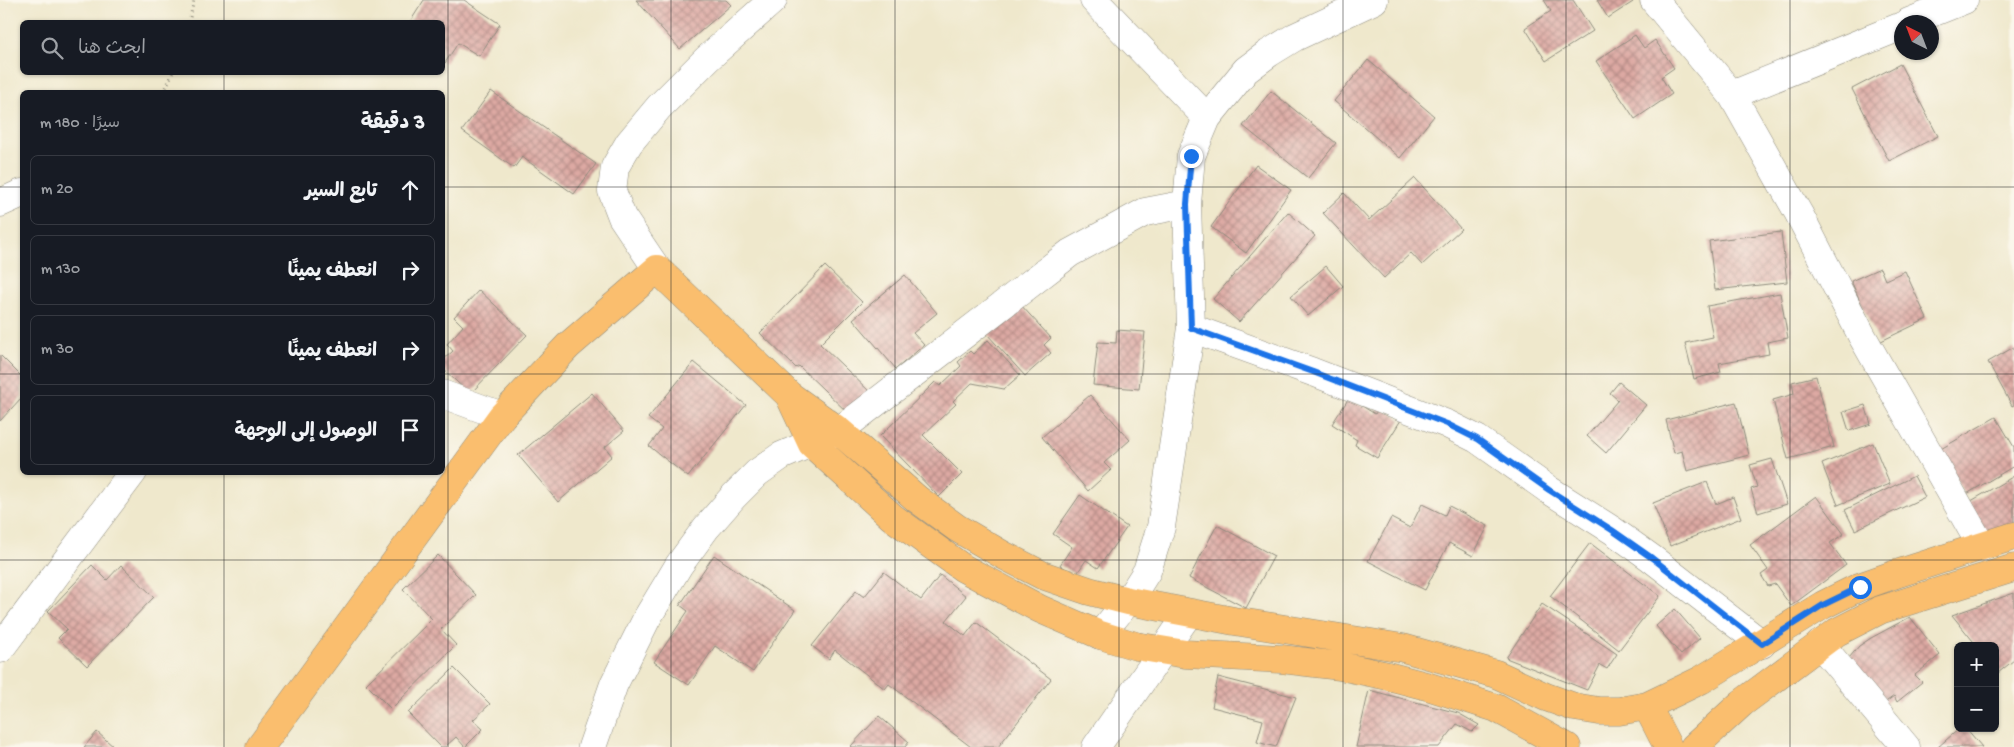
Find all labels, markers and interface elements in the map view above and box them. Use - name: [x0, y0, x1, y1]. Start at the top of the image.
- north arrow: [1894, 15, 1939, 60]
- search box: [20, 20, 445, 75]
- icon: search: [38, 34, 66, 62]
- text: ابحث هنا: [78, 38, 146, 61]
- text: 3 دقيقة: [361, 112, 425, 137]
- text: سيرًا · 180 m: [40, 115, 120, 134]
- route end: [1180, 145, 1203, 168]
- icon: ahead: [396, 176, 424, 204]
- text: 20 m: [41, 181, 73, 200]
- text: تابع السير: [305, 181, 377, 204]
- icon: right: [396, 256, 424, 284]
- text: 130 m: [41, 261, 80, 280]
- text: انعطف يمينًا: [288, 261, 377, 284]
- icon: right: [396, 336, 424, 364]
- text: 30 m: [41, 341, 74, 360]
- text: انعطف يمينًا: [288, 341, 377, 364]
- icon: arrive: [396, 416, 424, 444]
- text: الوصول إلى الوجهة: [234, 421, 377, 444]
- route start: [1849, 576, 1872, 599]
- map controls: [1954, 642, 1999, 732]
- button: +: [1954, 642, 1999, 687]
- button: −: [1954, 687, 1999, 732]

